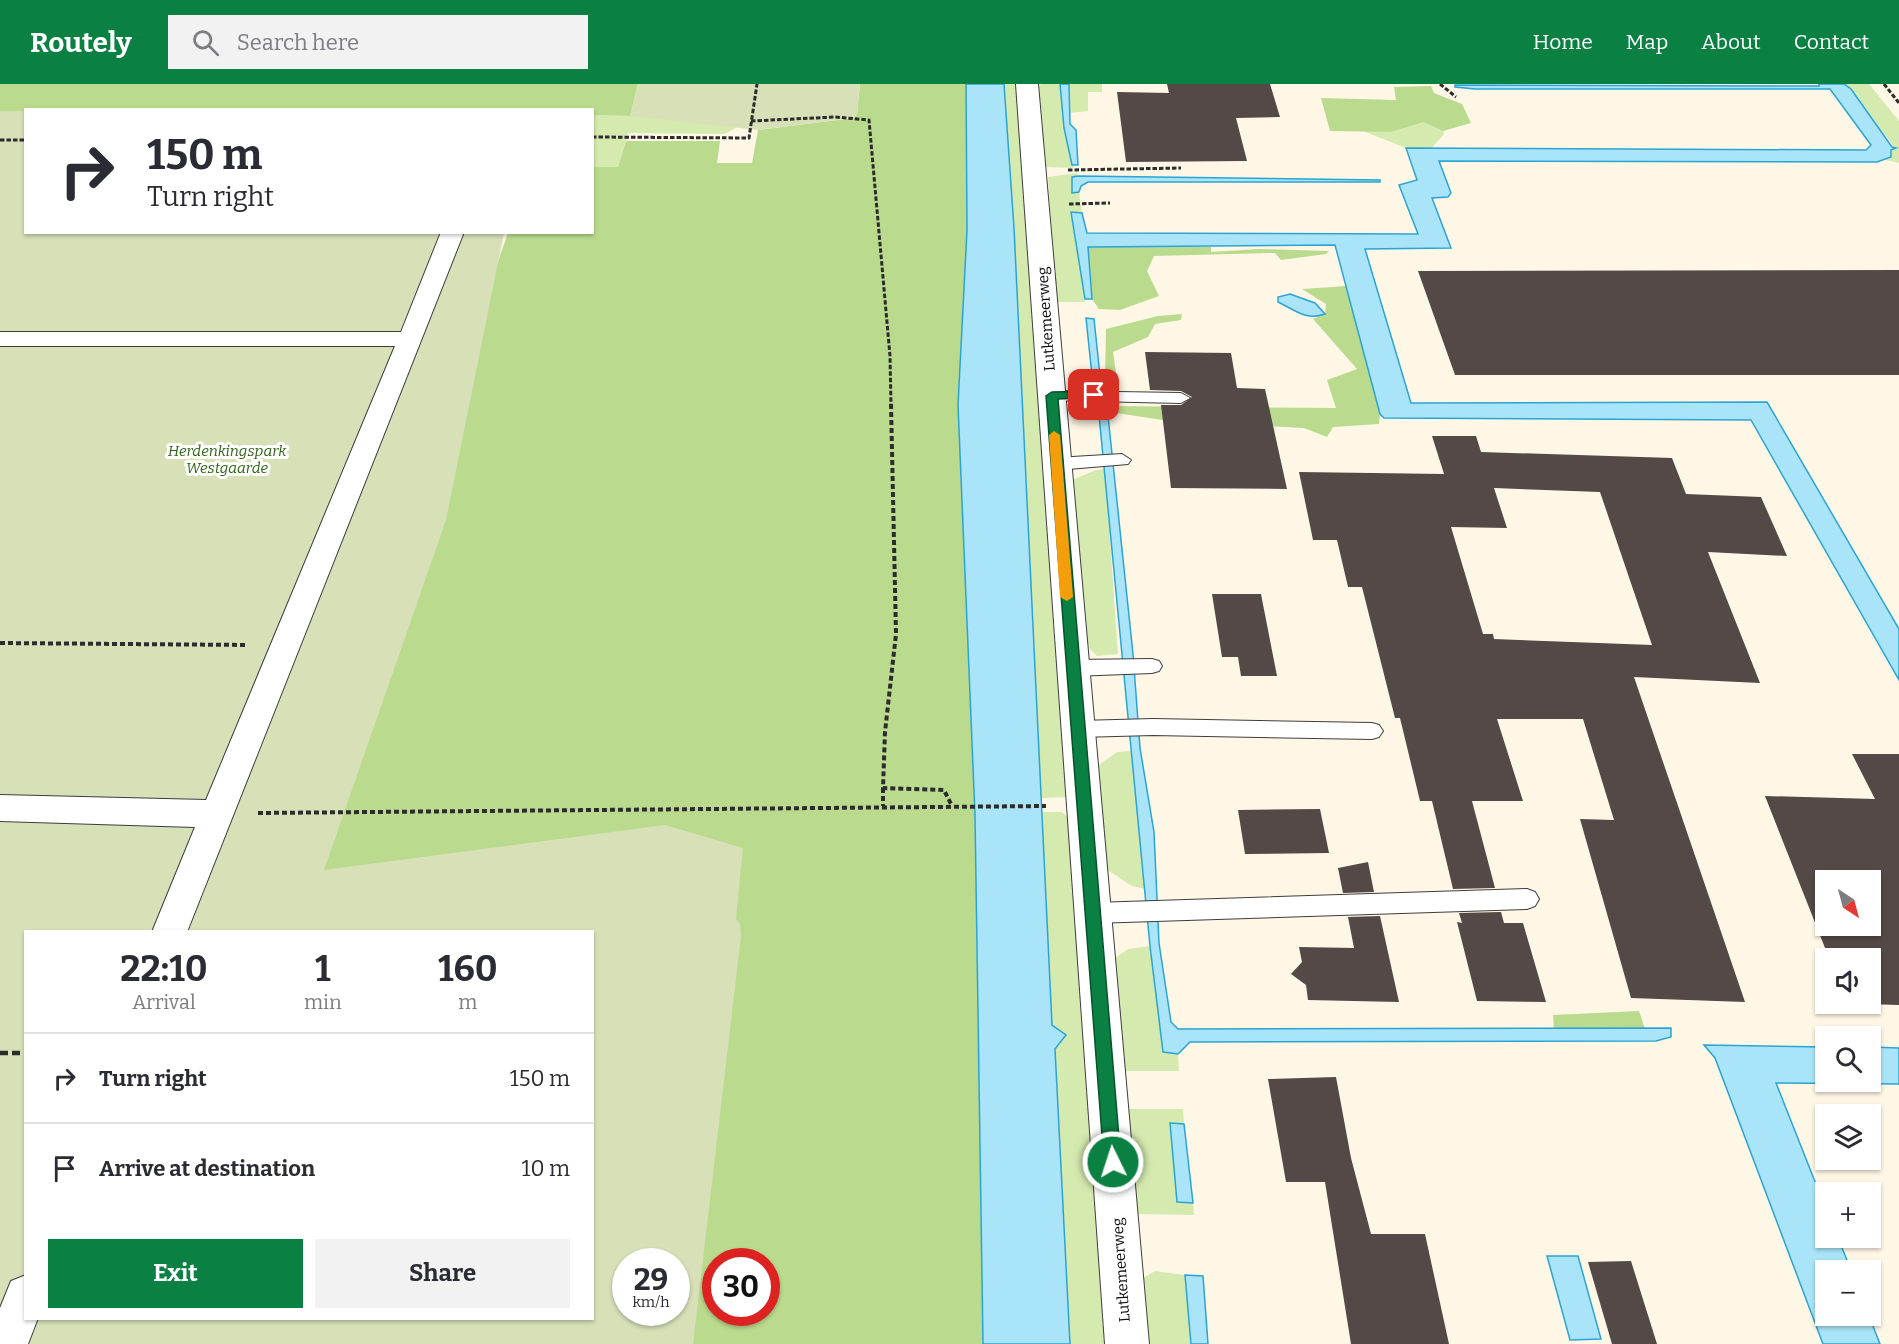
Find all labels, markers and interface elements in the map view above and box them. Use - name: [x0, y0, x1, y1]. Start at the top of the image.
- search box: [168, 15, 588, 69]
- text: Routely: [30, 26, 132, 59]
- icon: search: [189, 26, 222, 59]
- text: Search here: [237, 29, 359, 56]
- text: Home: [1533, 29, 1593, 55]
- text: Map: [1626, 29, 1668, 55]
- text: About: [1701, 29, 1761, 55]
- text: Contact: [1794, 29, 1869, 55]
- text: 150 m: [147, 130, 262, 180]
- icon: right: [48, 132, 126, 210]
- text: Turn right: [147, 181, 274, 213]
- street label: Lutkemeerweg: [1033, 266, 1059, 372]
- pin: [1068, 369, 1119, 420]
- icon: arrive: [1077, 378, 1110, 411]
- park label: Herdenkingspark Westgaarde: [168, 442, 287, 477]
- north arrow: [1815, 870, 1881, 936]
- map controls: [1815, 870, 1881, 1326]
- text: 22:10: [120, 947, 208, 991]
- text: 1: [315, 947, 331, 991]
- text: 160: [438, 947, 498, 991]
- button: sound: [1815, 948, 1881, 1014]
- text: Arrival: [132, 990, 196, 1014]
- text: min: [304, 990, 342, 1014]
- text: m: [458, 990, 477, 1014]
- button: search: [1815, 1026, 1881, 1092]
- icon: right: [48, 1062, 81, 1095]
- text: Turn right: [99, 1065, 207, 1092]
- text: 150 m: [510, 1065, 570, 1092]
- button: layers: [1815, 1104, 1881, 1170]
- position arrow: [1081, 1130, 1145, 1194]
- icon: arrive: [48, 1152, 81, 1185]
- text: Arrive at destination: [99, 1155, 315, 1182]
- text: 10 m: [522, 1155, 570, 1182]
- button: +: [1815, 1182, 1881, 1248]
- street label: Lutkemeerweg: [1108, 1217, 1134, 1323]
- button: Exit: [48, 1239, 303, 1308]
- button: Share: [315, 1239, 570, 1308]
- speed limit sign: 30: [702, 1248, 780, 1326]
- button: −: [1815, 1260, 1881, 1326]
- text: 29: [634, 1262, 668, 1298]
- text: km/h: [632, 1293, 670, 1311]

